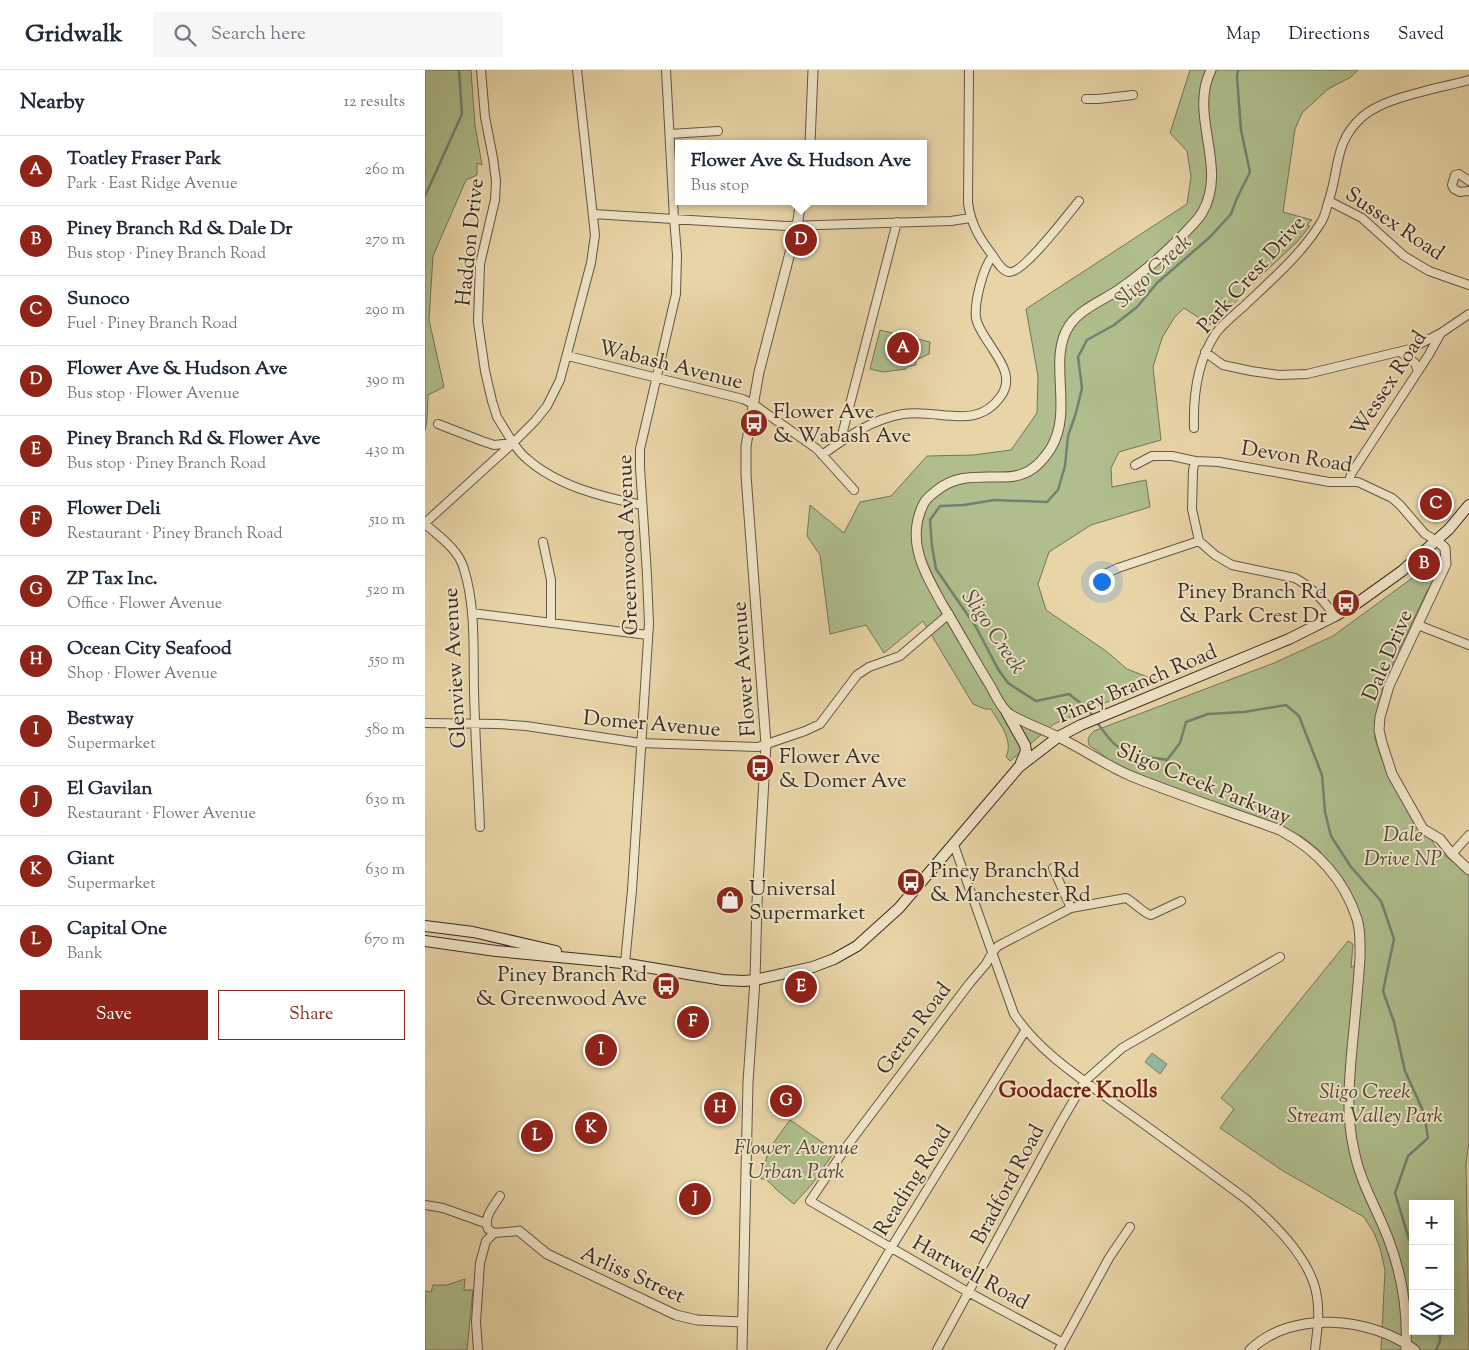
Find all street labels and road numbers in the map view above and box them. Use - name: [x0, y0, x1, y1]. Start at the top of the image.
- street label: Haddon Drive: [449, 177, 493, 308]
- street label: Sussex Road: [1338, 180, 1450, 269]
- street label: Park Crest Drive: [1191, 210, 1314, 341]
- street label: Wessex Road: [1344, 325, 1435, 443]
- street label: Wabash Avenue: [595, 333, 746, 398]
- street label: Devon Road: [1239, 434, 1355, 482]
- street label: Greenwood Avenue: [611, 454, 647, 636]
- street label: Glenview Avenue: [437, 587, 475, 749]
- street label: Flower Avenue: [725, 600, 765, 738]
- street label: Dale Drive: [1356, 605, 1422, 706]
- street label: Piney Branch Road: [1053, 638, 1222, 732]
- street label: Domer Avenue: [582, 704, 722, 746]
- street label: Sligo Creek Parkway: [1112, 736, 1295, 834]
- street label: Geren Road: [870, 977, 959, 1082]
- street label: Bradford Road: [965, 1119, 1053, 1250]
- street label: Reading Road: [868, 1120, 960, 1242]
- street label: Hartwell Road: [906, 1229, 1034, 1318]
- street label: Arliss Street: [575, 1239, 689, 1312]

